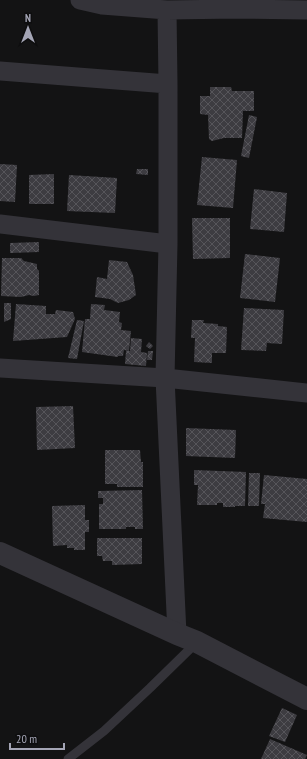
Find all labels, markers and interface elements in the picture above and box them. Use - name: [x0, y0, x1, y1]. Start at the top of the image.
- north arrow: [8, 8, 48, 48]
- text: N: [25, 11, 31, 25]
- scale bar: [10, 725, 64, 751]
- text: 20 m: [16, 731, 37, 746]

